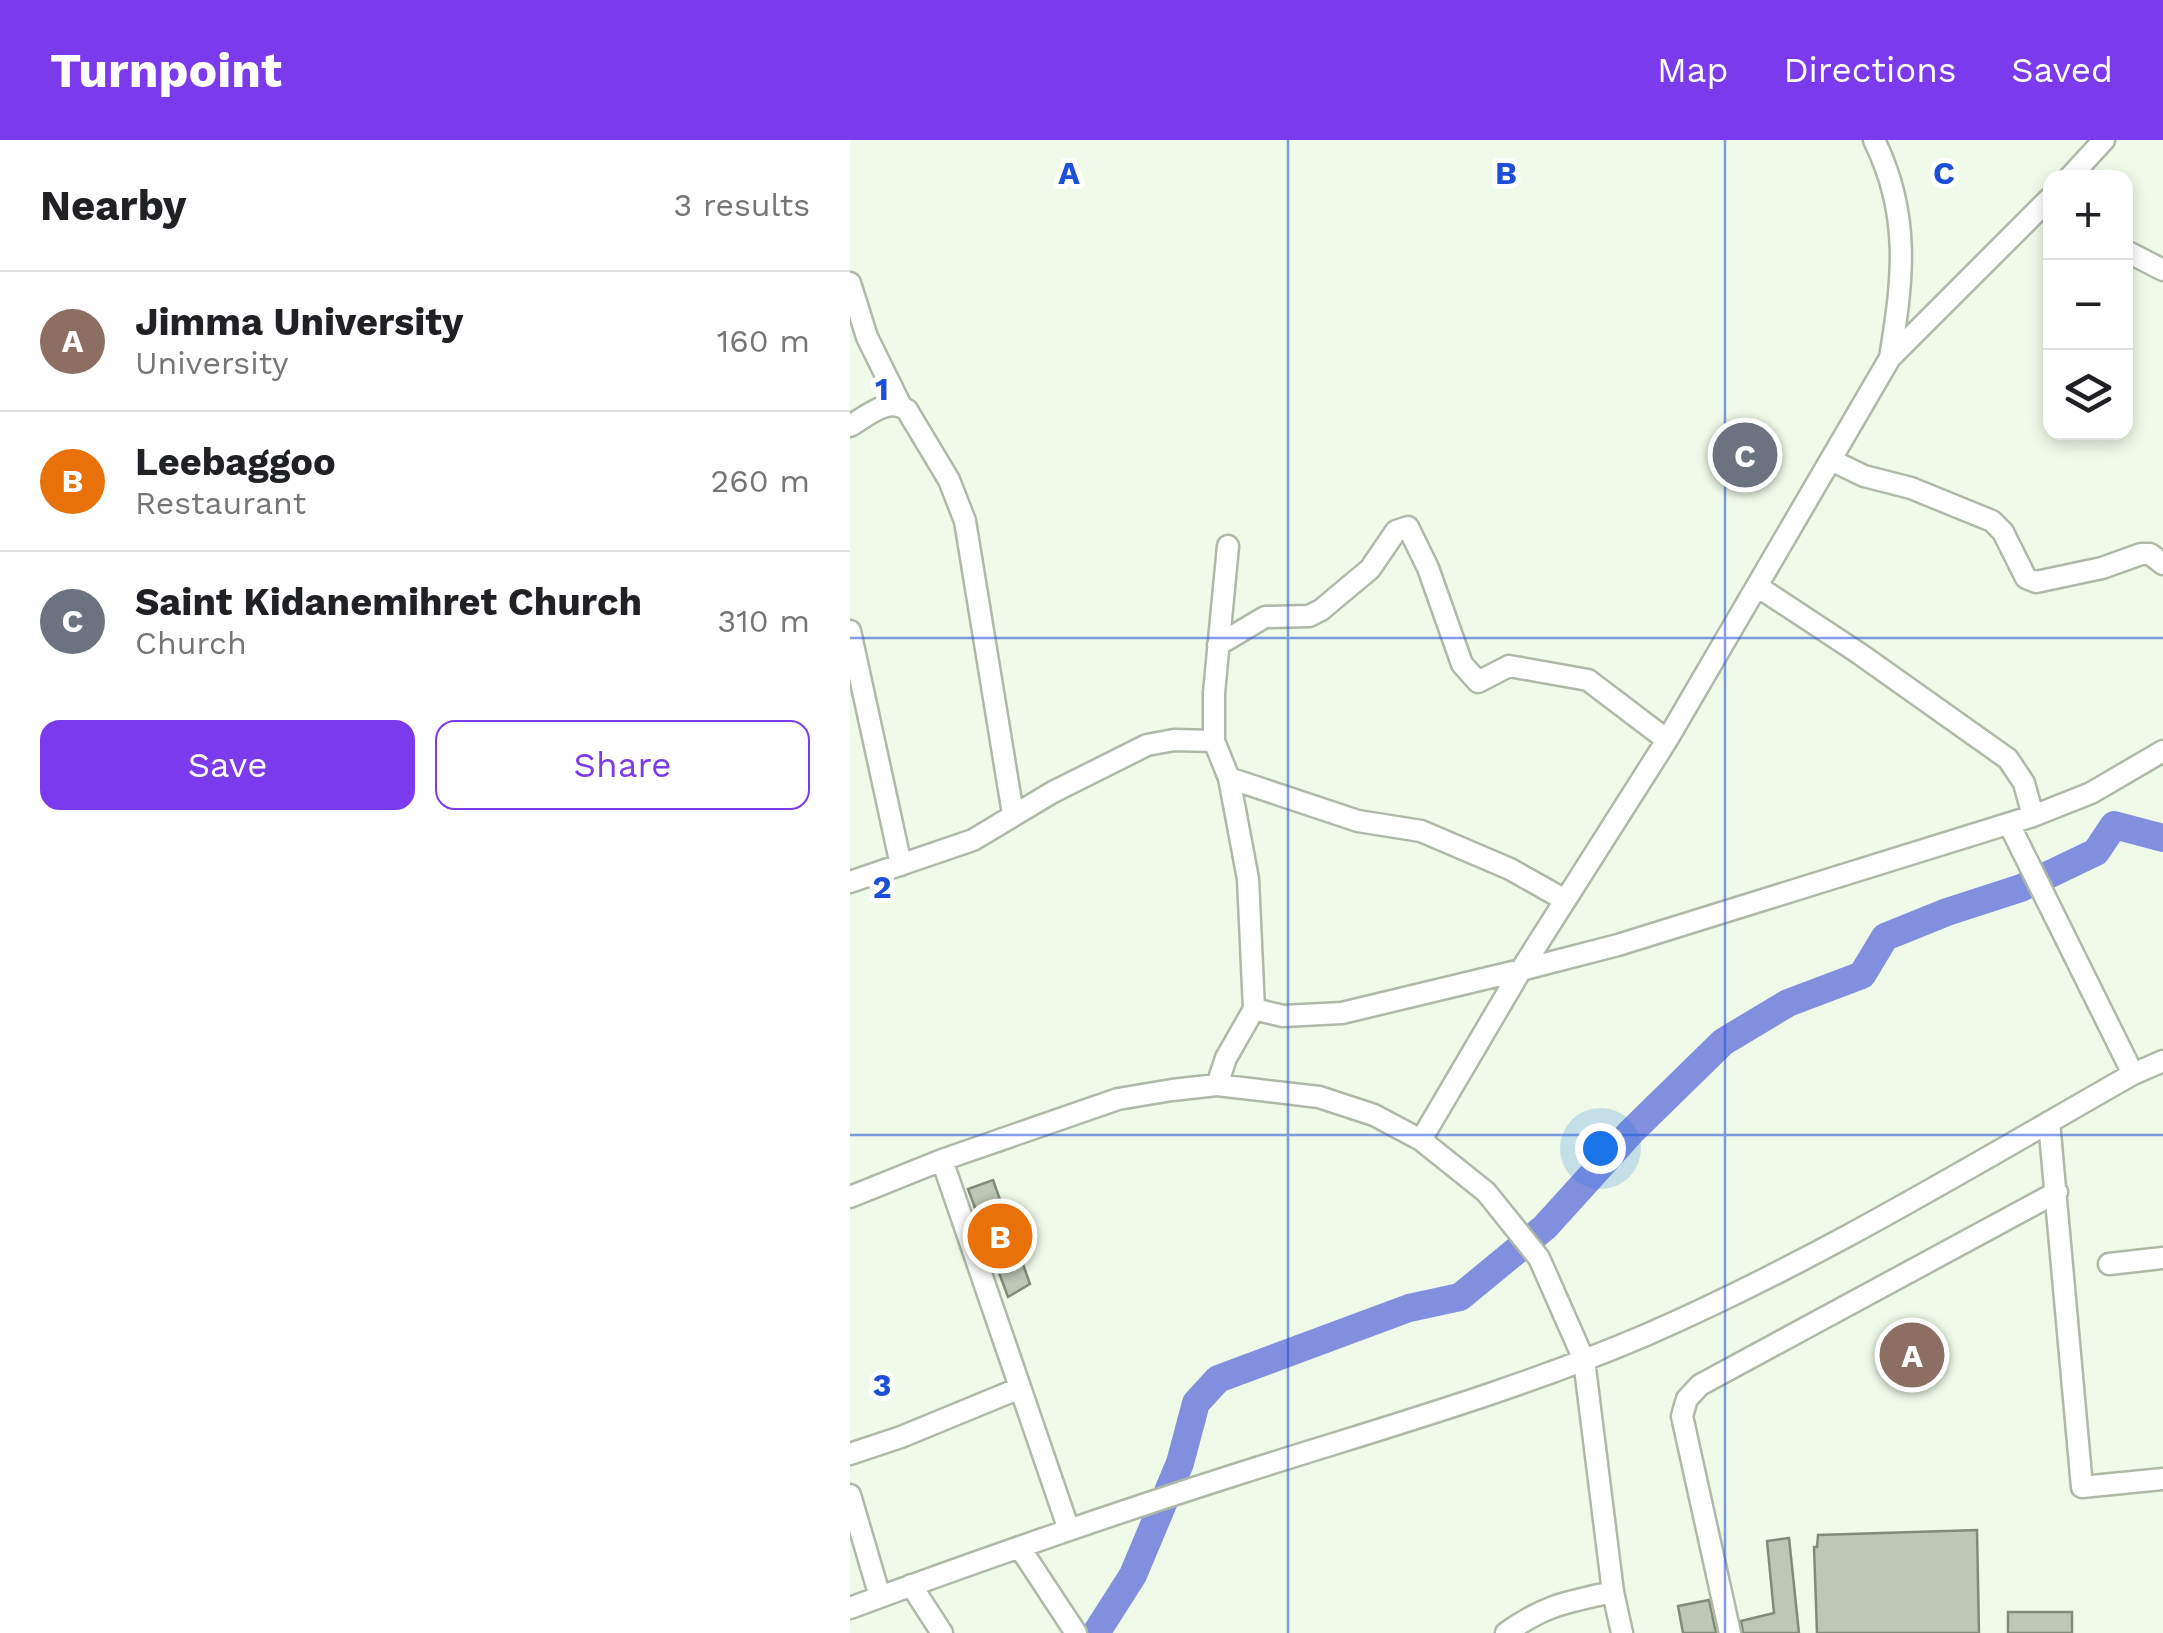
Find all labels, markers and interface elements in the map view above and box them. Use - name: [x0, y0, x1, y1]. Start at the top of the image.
- text: Turnpoint: [50, 42, 282, 99]
- text: Map: [1657, 49, 1728, 91]
- text: Directions: [1783, 49, 1956, 91]
- text: Saved: [2011, 49, 2113, 91]
- text: A: [1058, 154, 1080, 192]
- text: B: [1495, 154, 1517, 192]
- text: C: [1933, 154, 1955, 192]
- map controls: [2043, 170, 2133, 440]
- button: +: [2043, 170, 2133, 260]
- text: Nearby: [40, 181, 187, 230]
- text: 3 results: [673, 186, 810, 224]
- button: −: [2043, 260, 2133, 350]
- text: Jimma University: [135, 300, 463, 344]
- text: A: [62, 322, 83, 360]
- text: 160 m: [717, 322, 810, 360]
- text: University: [135, 344, 289, 382]
- button: layers: [2043, 350, 2133, 440]
- text: 1: [875, 370, 889, 408]
- pin: C: [1712, 418, 1778, 492]
- text: Leebaggoo: [135, 440, 336, 484]
- text: B: [62, 462, 83, 500]
- text: 260 m: [711, 462, 810, 500]
- text: Restaurant: [135, 484, 306, 522]
- text: Saint Kidanemihret Church: [135, 580, 642, 624]
- text: C: [62, 602, 83, 640]
- text: 310 m: [718, 602, 810, 640]
- text: Church: [135, 624, 247, 662]
- button: Save: [40, 720, 415, 810]
- button: Share: [435, 720, 810, 810]
- text: 2: [872, 868, 892, 906]
- your location: [1575, 1123, 1626, 1174]
- pin: B: [968, 1198, 1032, 1274]
- pin: A: [1880, 1318, 1944, 1392]
- text: 3: [873, 1366, 891, 1404]

